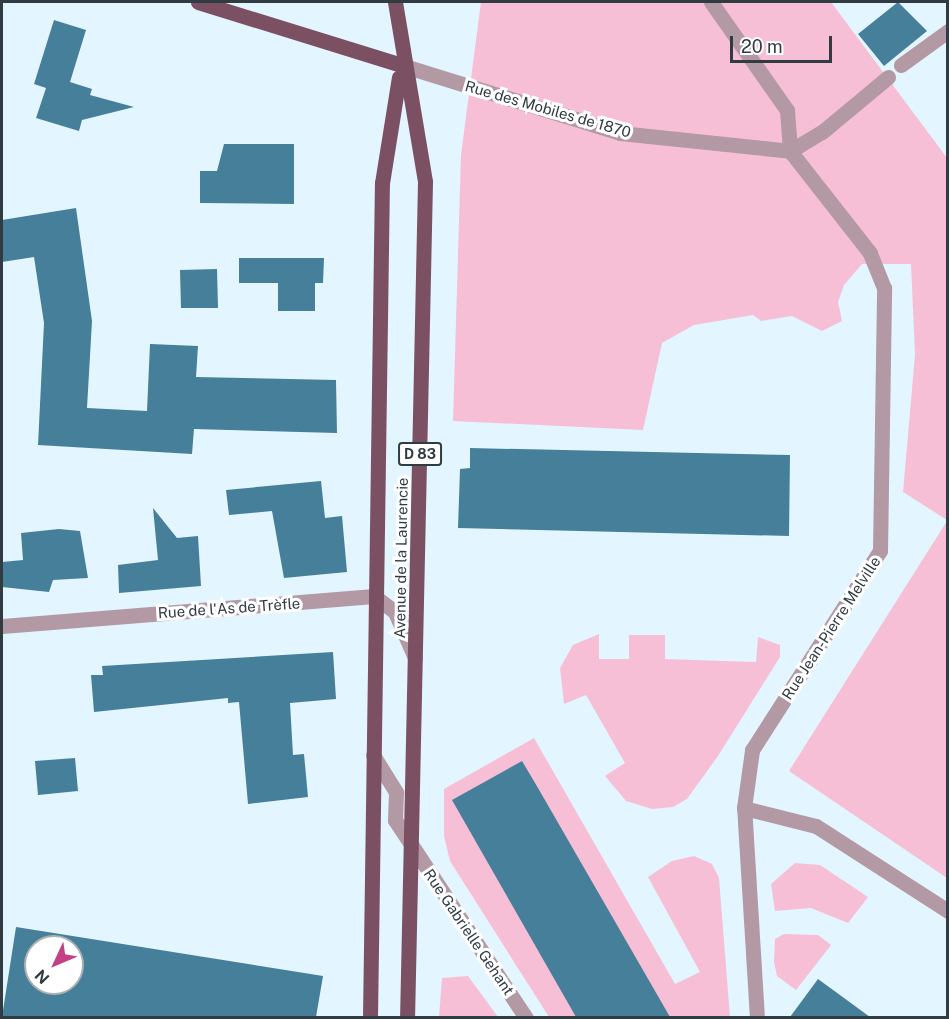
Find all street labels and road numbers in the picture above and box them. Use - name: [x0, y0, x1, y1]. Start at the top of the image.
- street label: Rue des Mobiles de 1870: [463, 77, 633, 141]
- road number: D 83: [398, 443, 442, 465]
- street label: Avenue de la Laurencie: [391, 477, 411, 639]
- street label: Rue Jean-Pierre Melville: [778, 553, 884, 703]
- street label: Rue de l'As de Trèfle: [157, 594, 301, 622]
- street label: Rue Gabrielle Gehant: [420, 865, 518, 999]

